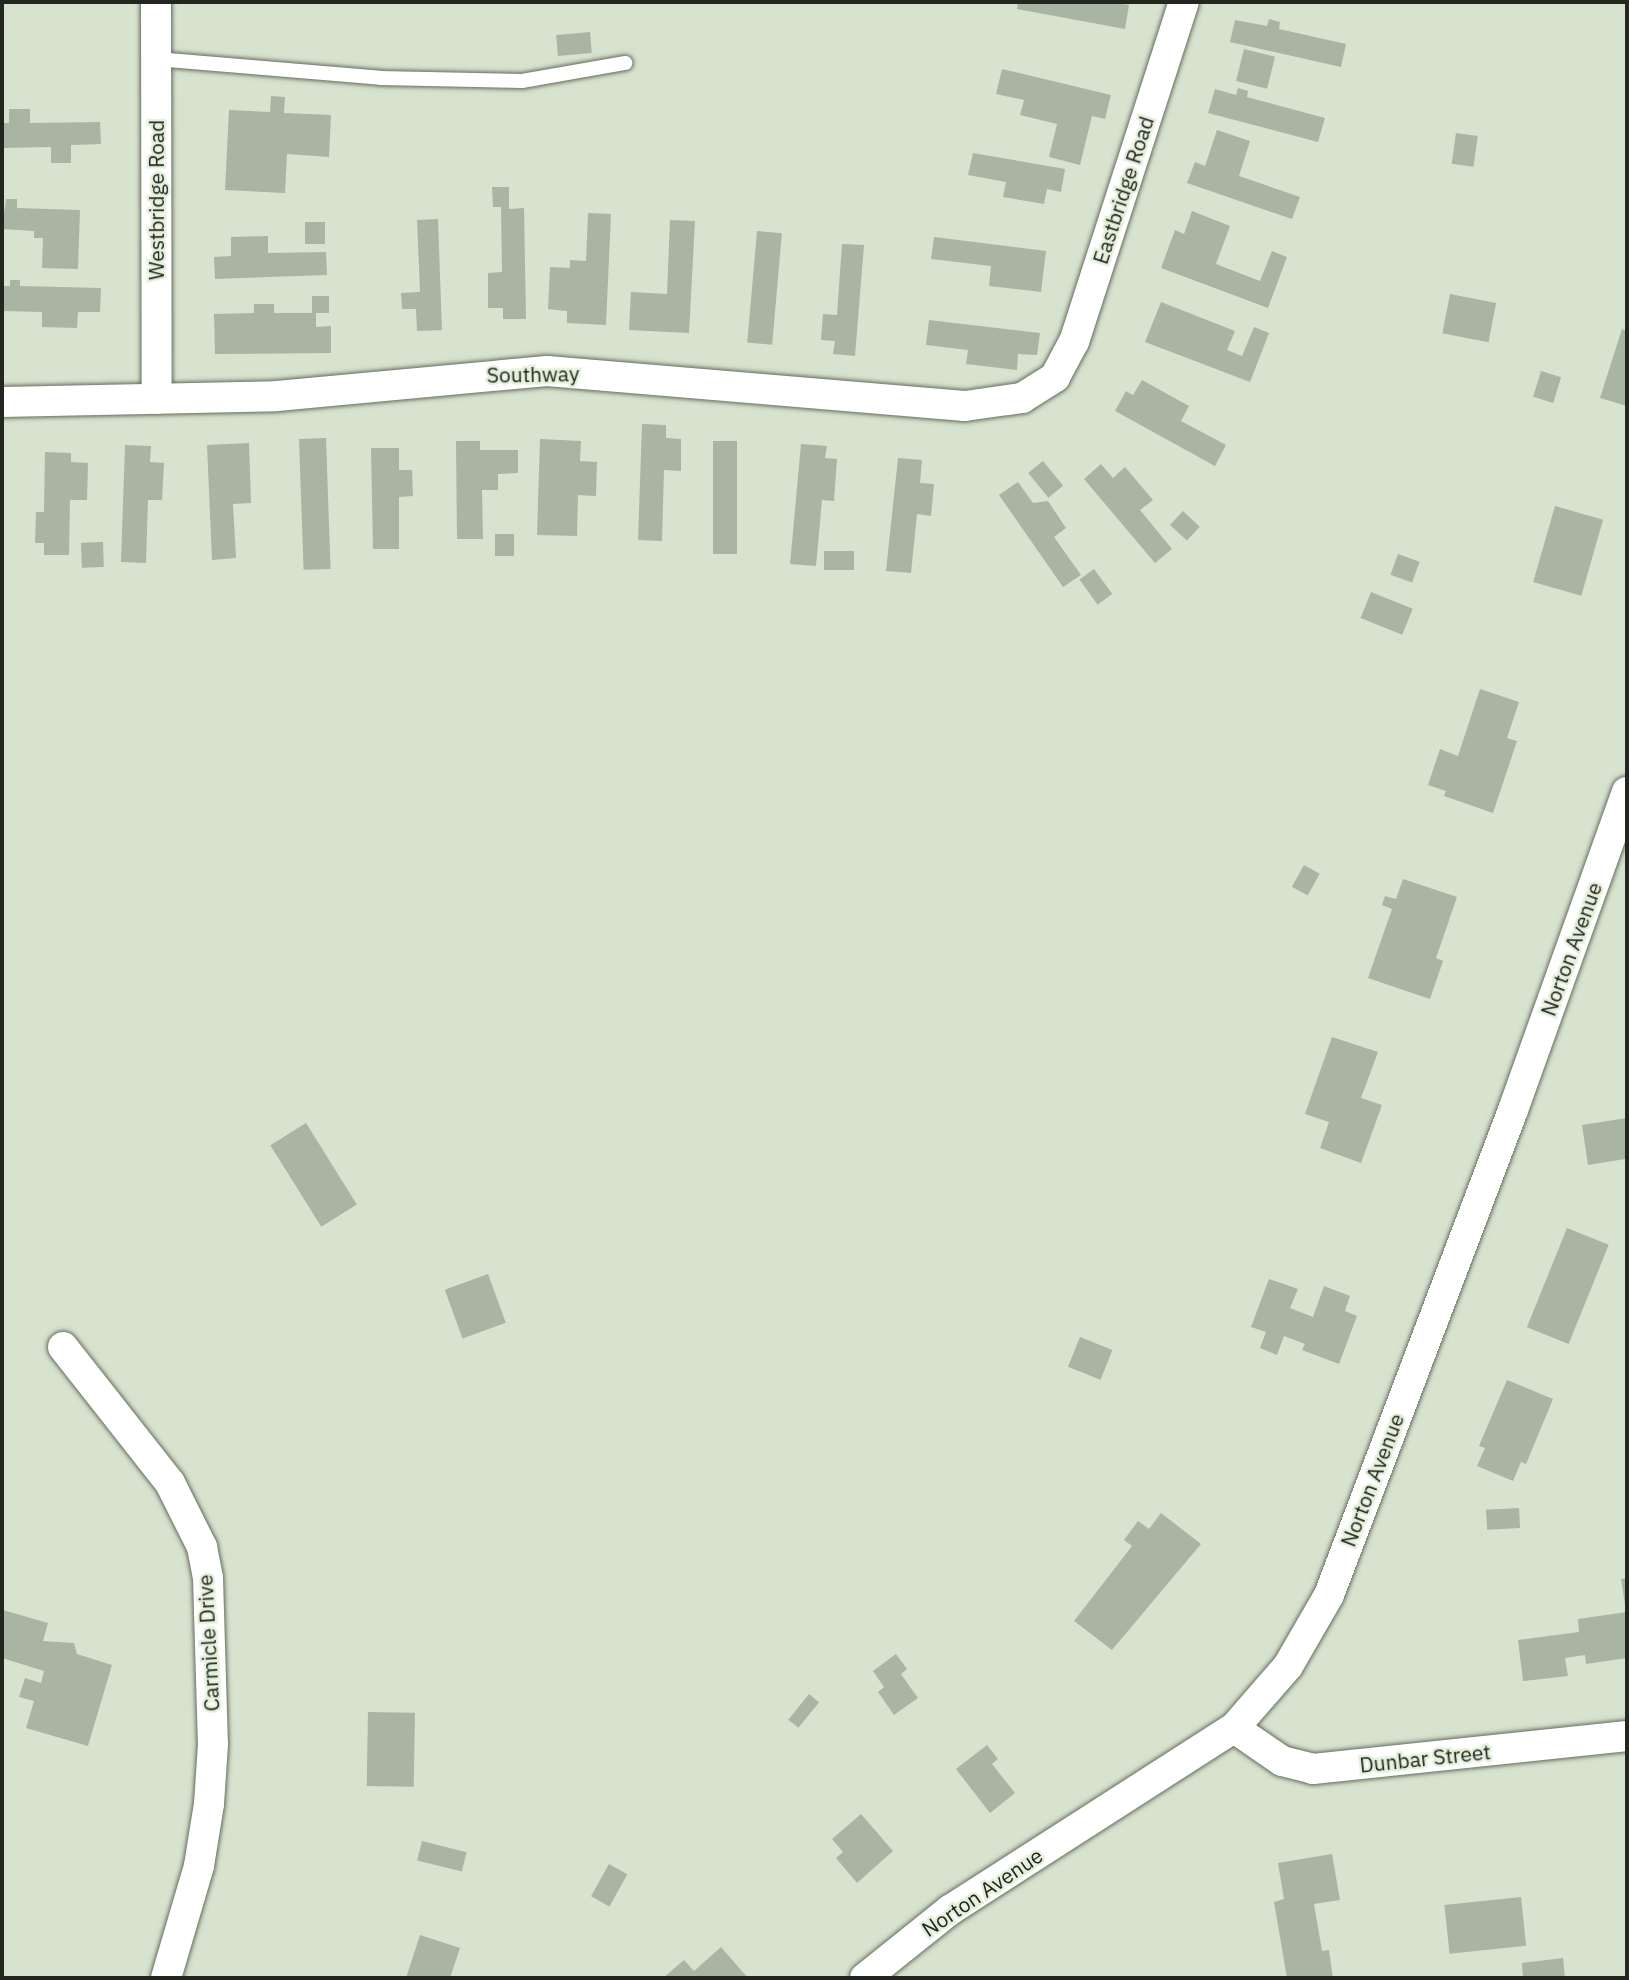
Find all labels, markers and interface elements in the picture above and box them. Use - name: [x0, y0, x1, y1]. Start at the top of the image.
- street label: Eastbridge Road: [1087, 113, 1159, 267]
- street label: Westbridge Road: [143, 120, 169, 280]
- street label: Southway: [486, 361, 580, 387]
- street label: Norton Avenue: [1535, 879, 1607, 1019]
- street label: Norton Avenue: [1335, 1410, 1409, 1550]
- street label: Carmicle Drive: [192, 1574, 224, 1712]
- street label: Dunbar Street: [1358, 1739, 1492, 1777]
- street label: Norton Avenue: [917, 1842, 1047, 1942]

